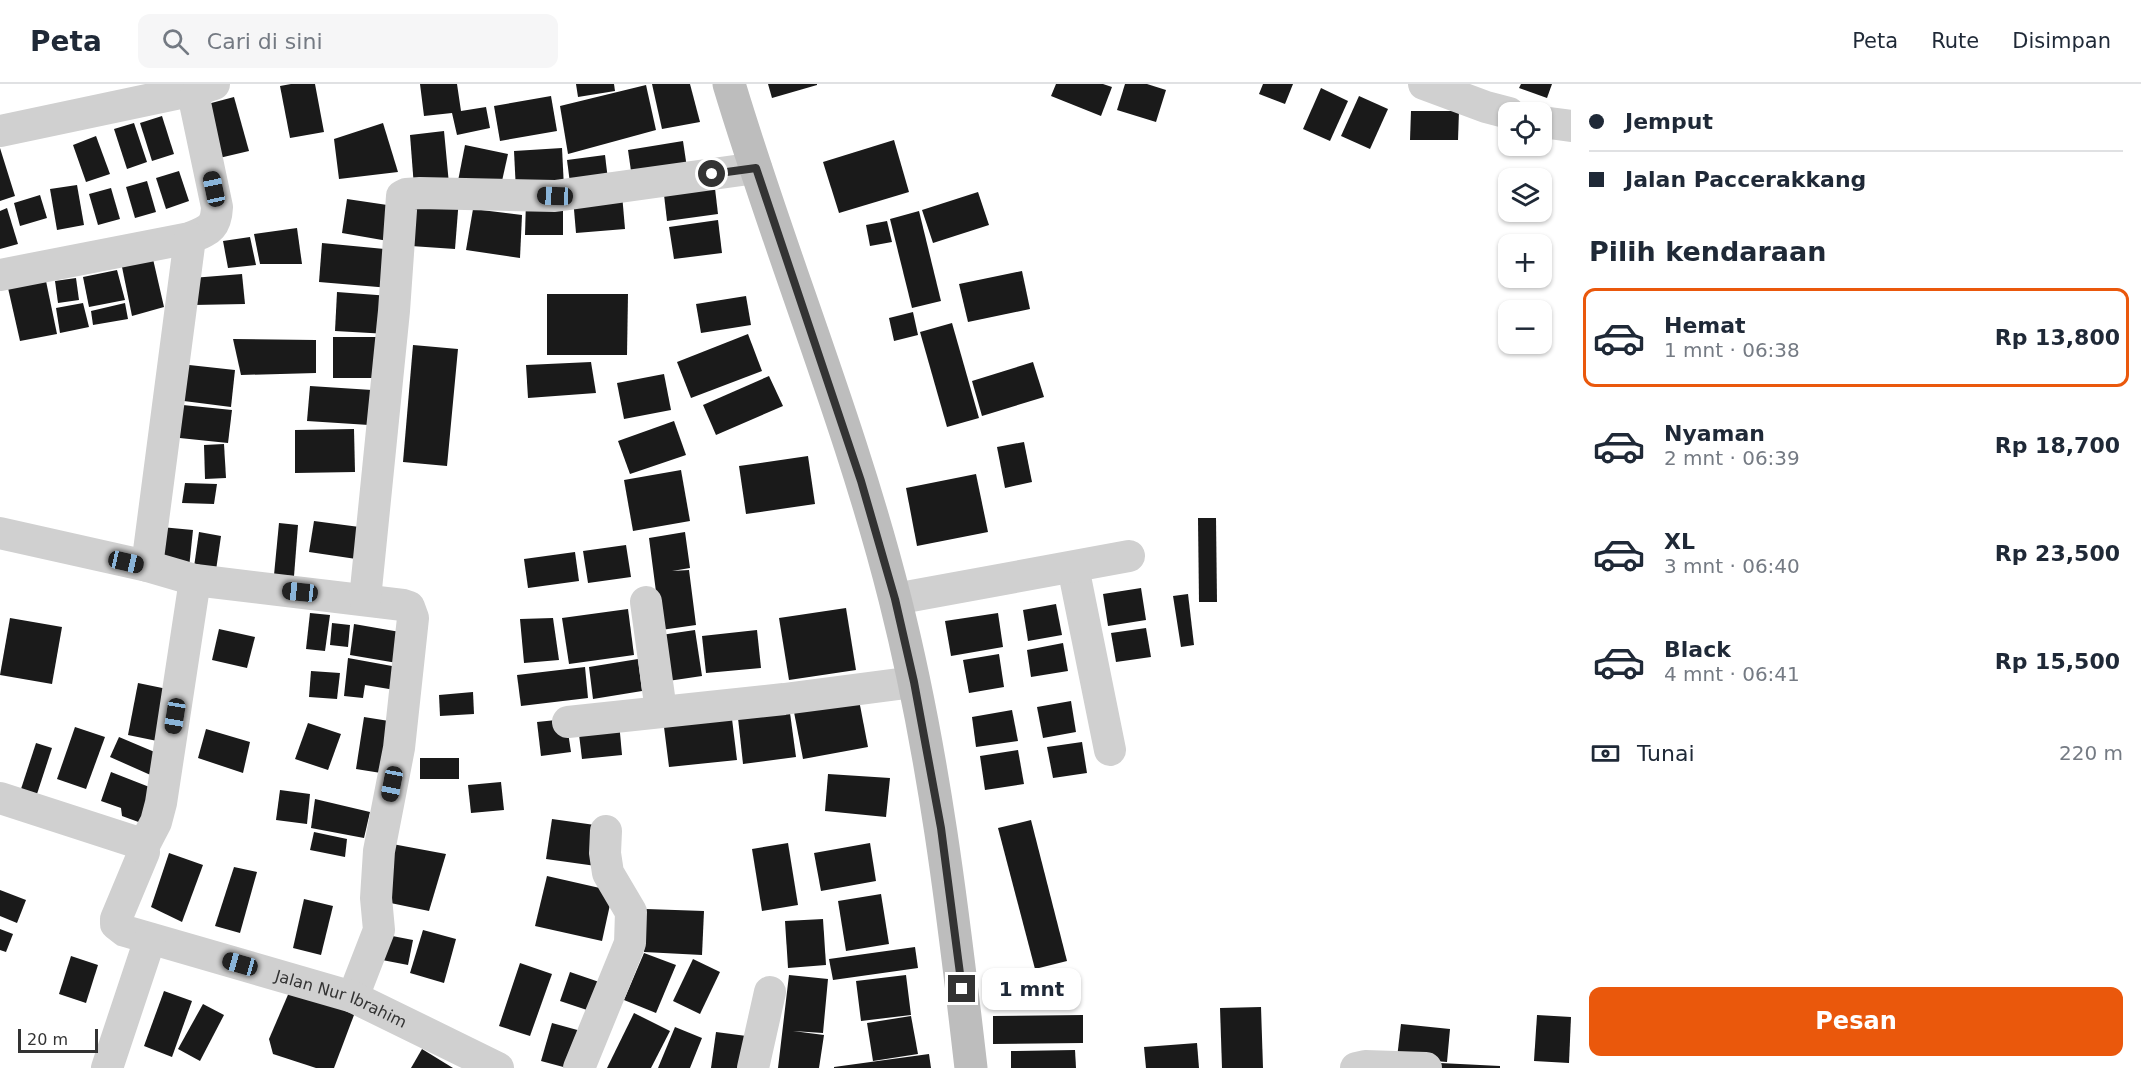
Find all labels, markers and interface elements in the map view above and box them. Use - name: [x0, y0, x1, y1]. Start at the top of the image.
- search box: [138, 14, 558, 68]
- text: Peta: [30, 25, 102, 58]
- icon: search: [159, 25, 192, 58]
- text: Cari di sini: [207, 29, 323, 54]
- text: Peta: [1852, 29, 1898, 53]
- text: Rute: [1931, 29, 1979, 53]
- text: Disimpan: [2012, 29, 2111, 53]
- map controls: [1498, 102, 1552, 354]
- button: locate: [1498, 102, 1552, 156]
- text: Jemput: [1625, 109, 1713, 134]
- route start: [698, 160, 725, 187]
- text: Jalan Paccerakkang: [1625, 167, 1866, 192]
- button: layers: [1498, 168, 1552, 222]
- car: [201, 170, 227, 208]
- car: [537, 186, 573, 206]
- button: +: [1498, 234, 1552, 288]
- text: Pilih kendaraan: [1589, 236, 1826, 267]
- button: −: [1498, 300, 1552, 354]
- icon: car: [1592, 311, 1646, 365]
- text: Hemat: [1664, 313, 1746, 338]
- text: Rp 13,800: [1995, 325, 2120, 350]
- text: 1 mnt · 06:38: [1664, 338, 1800, 362]
- icon: car: [1592, 419, 1646, 473]
- text: Nyaman: [1664, 421, 1765, 446]
- text: Rp 18,700: [1995, 433, 2120, 458]
- text: 2 mnt · 06:39: [1664, 446, 1800, 470]
- icon: car: [1592, 527, 1646, 581]
- text: XL: [1664, 529, 1695, 554]
- text: Rp 23,500: [1995, 541, 2120, 566]
- car: [106, 549, 146, 575]
- text: 3 mnt · 06:40: [1664, 554, 1800, 578]
- car: [281, 581, 319, 603]
- icon: car: [1592, 635, 1646, 689]
- text: Black: [1664, 637, 1731, 662]
- text: Rp 15,500: [1995, 649, 2120, 674]
- text: 4 mnt · 06:41: [1664, 662, 1800, 686]
- car: [163, 697, 187, 735]
- icon: cash: [1589, 737, 1622, 770]
- text: Tunai: [1637, 741, 1695, 766]
- text: 220 m: [2059, 741, 2123, 765]
- car: [380, 765, 404, 803]
- car: [220, 950, 260, 978]
- street label: Jalan Nur Ibrahim: [272, 966, 410, 1032]
- callout: 1 mnt: [983, 968, 1082, 1010]
- route end: [948, 975, 975, 1002]
- text: 1 mnt: [999, 977, 1064, 1001]
- button: Pesan: [1589, 987, 2123, 1056]
- scale bar: [18, 1026, 98, 1054]
- text: 20 m: [27, 1030, 68, 1049]

